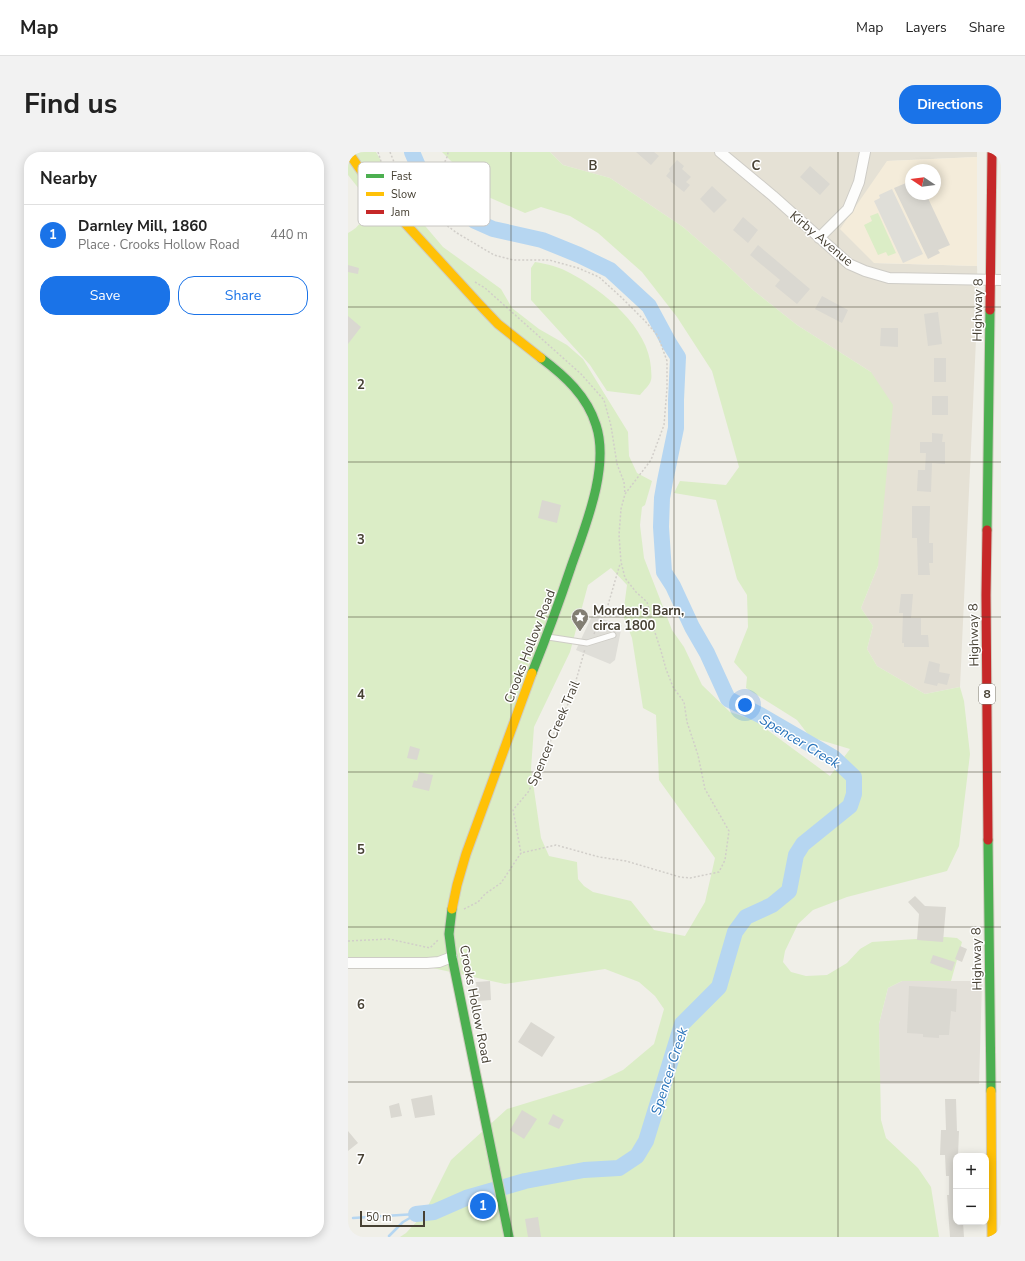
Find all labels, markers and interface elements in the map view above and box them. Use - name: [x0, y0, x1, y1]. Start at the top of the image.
- text: Map: [20, 15, 58, 41]
- text: Map: [856, 18, 883, 37]
- text: Layers: [905, 18, 947, 37]
- text: Share: [969, 18, 1005, 37]
- text: Find us: [24, 85, 118, 123]
- button: Directions: [899, 85, 1001, 124]
- text: B: [589, 157, 598, 175]
- text: C: [752, 157, 761, 175]
- legend: [358, 162, 490, 226]
- north arrow: [905, 164, 941, 200]
- text: Nearby: [40, 167, 97, 190]
- text: Fast: [391, 169, 412, 184]
- text: Slow: [391, 187, 416, 202]
- text: Jam: [390, 205, 410, 220]
- street label: Kirby Avenue: [786, 207, 857, 271]
- text: Darnley Mill, 1860: [78, 216, 207, 236]
- text: 1: [49, 226, 57, 244]
- text: 440 m: [270, 226, 308, 244]
- text: Place · Crooks Hollow Road: [78, 236, 240, 254]
- button: Save: [40, 276, 170, 315]
- button: Share: [178, 276, 308, 315]
- street label: Highway 8: [968, 278, 988, 342]
- text: 2: [357, 376, 365, 394]
- text: 3: [357, 531, 365, 549]
- street label: Crooks Hollow Road: [500, 587, 560, 706]
- place label: Morden's Barn, circa 1800: [593, 602, 684, 635]
- street label: Highway 8: [964, 603, 984, 667]
- place icon: Morden's Barn, circa 1800: [570, 607, 590, 632]
- street label: Spencer Creek Trail: [524, 678, 584, 789]
- road number: 8: [979, 684, 995, 704]
- text: 4: [357, 686, 365, 704]
- your location: [735, 695, 755, 715]
- water label: Spencer Creek: [756, 710, 844, 773]
- text: 5: [357, 841, 365, 859]
- street label: Highway 8: [967, 927, 987, 991]
- street label: Crooks Hollow Road: [455, 943, 495, 1065]
- text: 6: [357, 996, 365, 1014]
- water label: Spencer Creek: [646, 1024, 693, 1117]
- text: 7: [357, 1151, 365, 1169]
- map controls: [953, 1153, 989, 1225]
- button: +: [953, 1153, 989, 1189]
- button: −: [953, 1189, 989, 1225]
- pin: 1: [470, 1191, 496, 1221]
- scale bar: [360, 1209, 425, 1228]
- text: 50 m: [366, 1210, 391, 1225]

